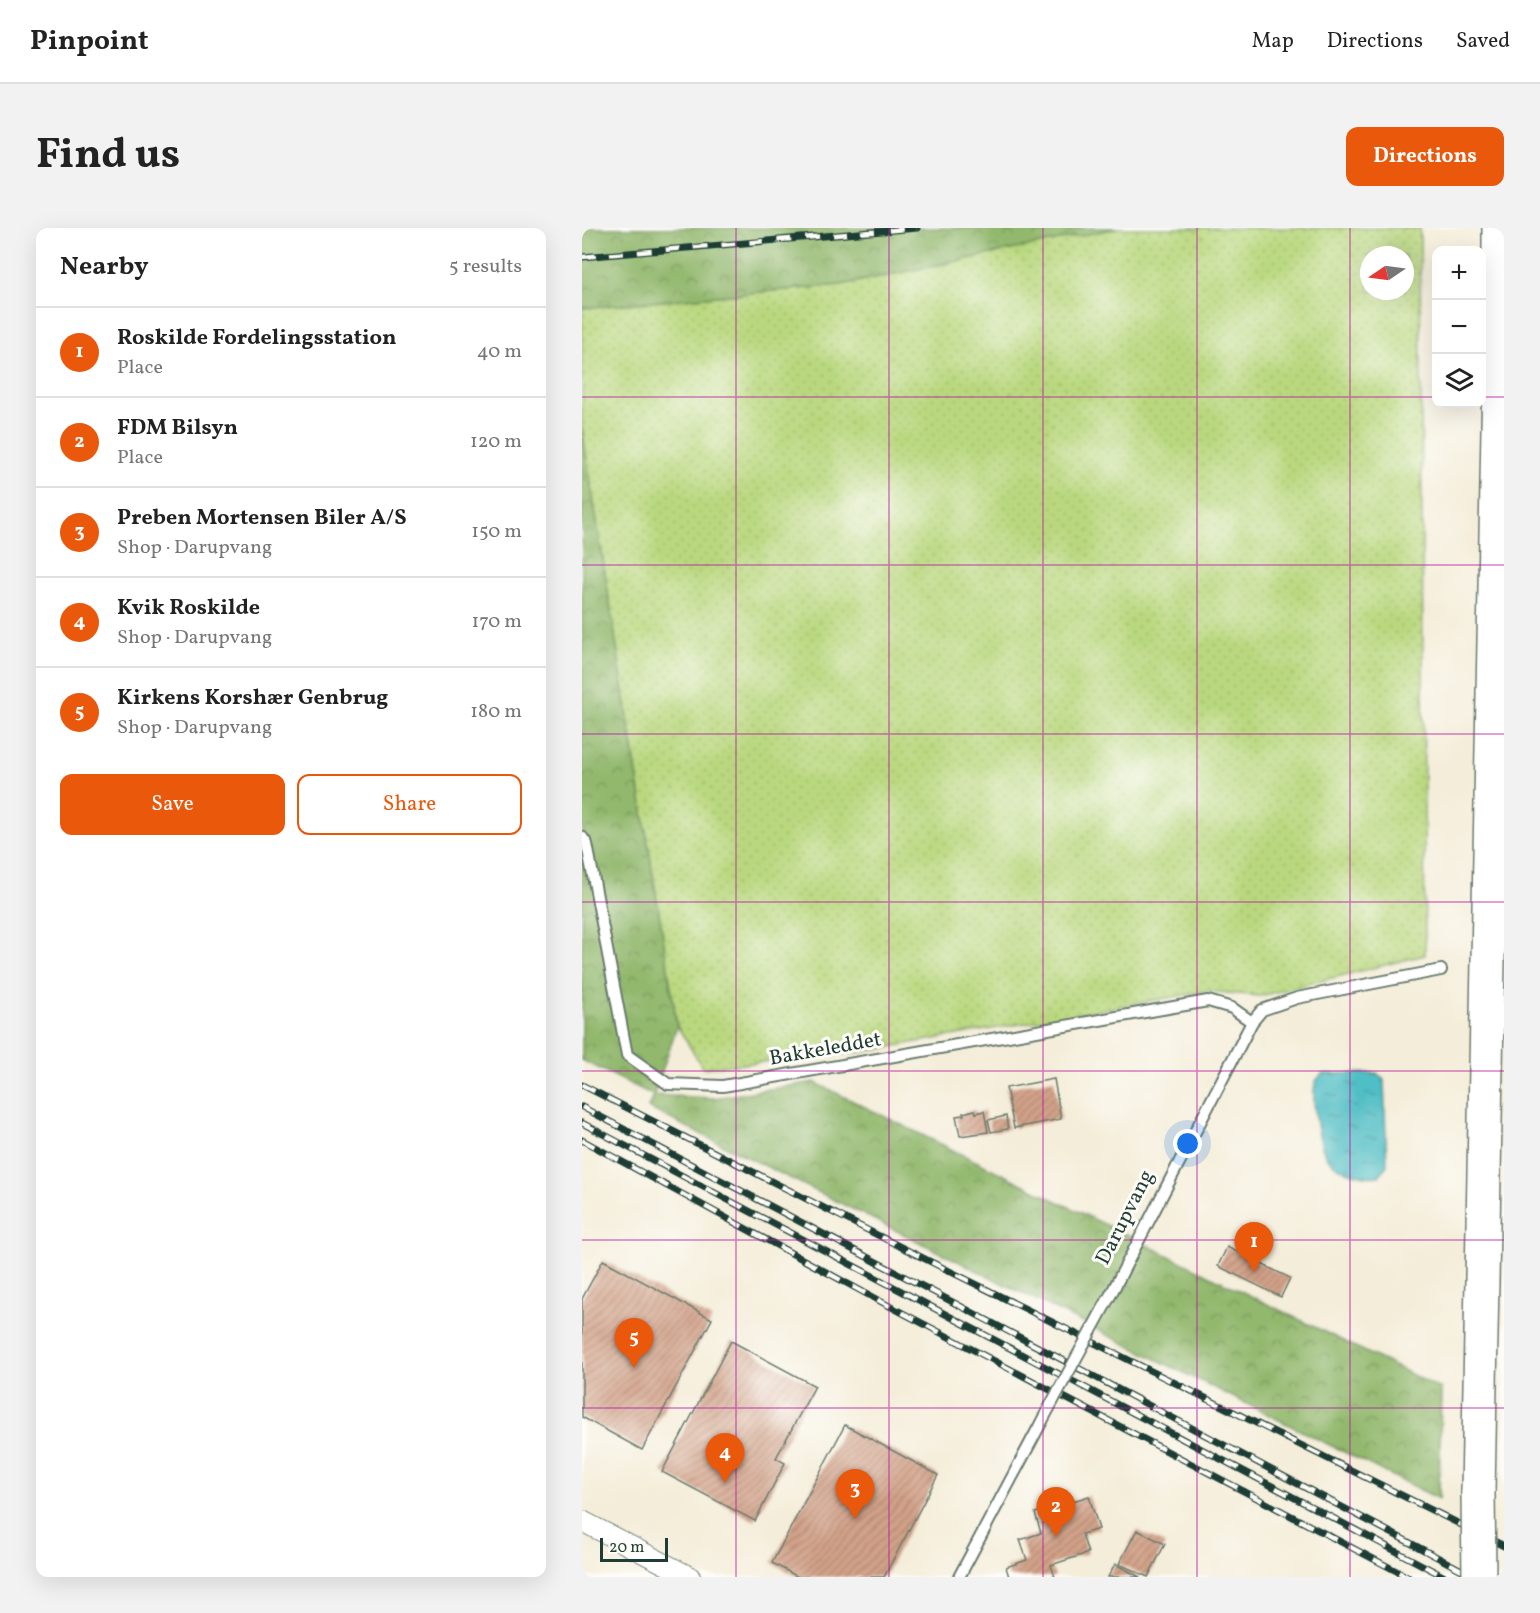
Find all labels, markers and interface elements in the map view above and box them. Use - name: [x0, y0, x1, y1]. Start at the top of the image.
- text: Pinpoint: [30, 22, 148, 61]
- text: Map: [1252, 27, 1294, 56]
- text: Directions: [1327, 27, 1423, 56]
- text: Saved: [1456, 27, 1510, 56]
- text: Find us: [36, 127, 180, 186]
- button: Directions: [1346, 127, 1504, 186]
- north arrow: [1360, 246, 1414, 300]
- map controls: [1432, 246, 1486, 408]
- button: +: [1432, 246, 1486, 300]
- text: Nearby: [60, 249, 149, 285]
- text: 5 results: [449, 253, 522, 281]
- button: −: [1432, 300, 1486, 354]
- text: Roskilde Fordelingsstation: [117, 323, 396, 354]
- text: 1: [75, 338, 84, 366]
- text: 40 m: [477, 338, 522, 366]
- text: Place: [117, 354, 163, 382]
- button: layers: [1432, 354, 1486, 408]
- text: FDM Bilsyn: [117, 413, 238, 444]
- text: 2: [74, 428, 85, 456]
- text: 120 m: [470, 428, 522, 456]
- text: Place: [117, 444, 163, 472]
- text: Preben Mortensen Biler A/S: [117, 503, 407, 534]
- text: 3: [74, 518, 85, 546]
- text: 150 m: [471, 518, 522, 546]
- text: Shop · Darupvang: [117, 534, 272, 562]
- text: Kvik Roskilde: [117, 593, 260, 624]
- text: 4: [73, 608, 86, 636]
- text: 170 m: [472, 608, 522, 636]
- text: Shop · Darupvang: [117, 624, 272, 652]
- text: Kirkens Korshær Genbrug: [117, 683, 388, 714]
- text: 5: [75, 698, 84, 726]
- text: 180 m: [470, 698, 522, 726]
- text: Shop · Darupvang: [117, 714, 272, 742]
- button: Save: [60, 774, 285, 835]
- button: Share: [297, 774, 522, 835]
- street label: Bakkeleddet: [767, 1025, 884, 1074]
- your location: [1173, 1129, 1202, 1158]
- street label: Darupvang: [1089, 1165, 1162, 1270]
- pin: 1: [1234, 1222, 1274, 1272]
- pin: 5: [614, 1318, 654, 1368]
- pin: 4: [706, 1434, 744, 1483]
- pin: 3: [836, 1470, 874, 1519]
- pin: 2: [1036, 1488, 1076, 1537]
- scale bar: [600, 1535, 668, 1562]
- text: 20 m: [609, 1537, 644, 1559]

